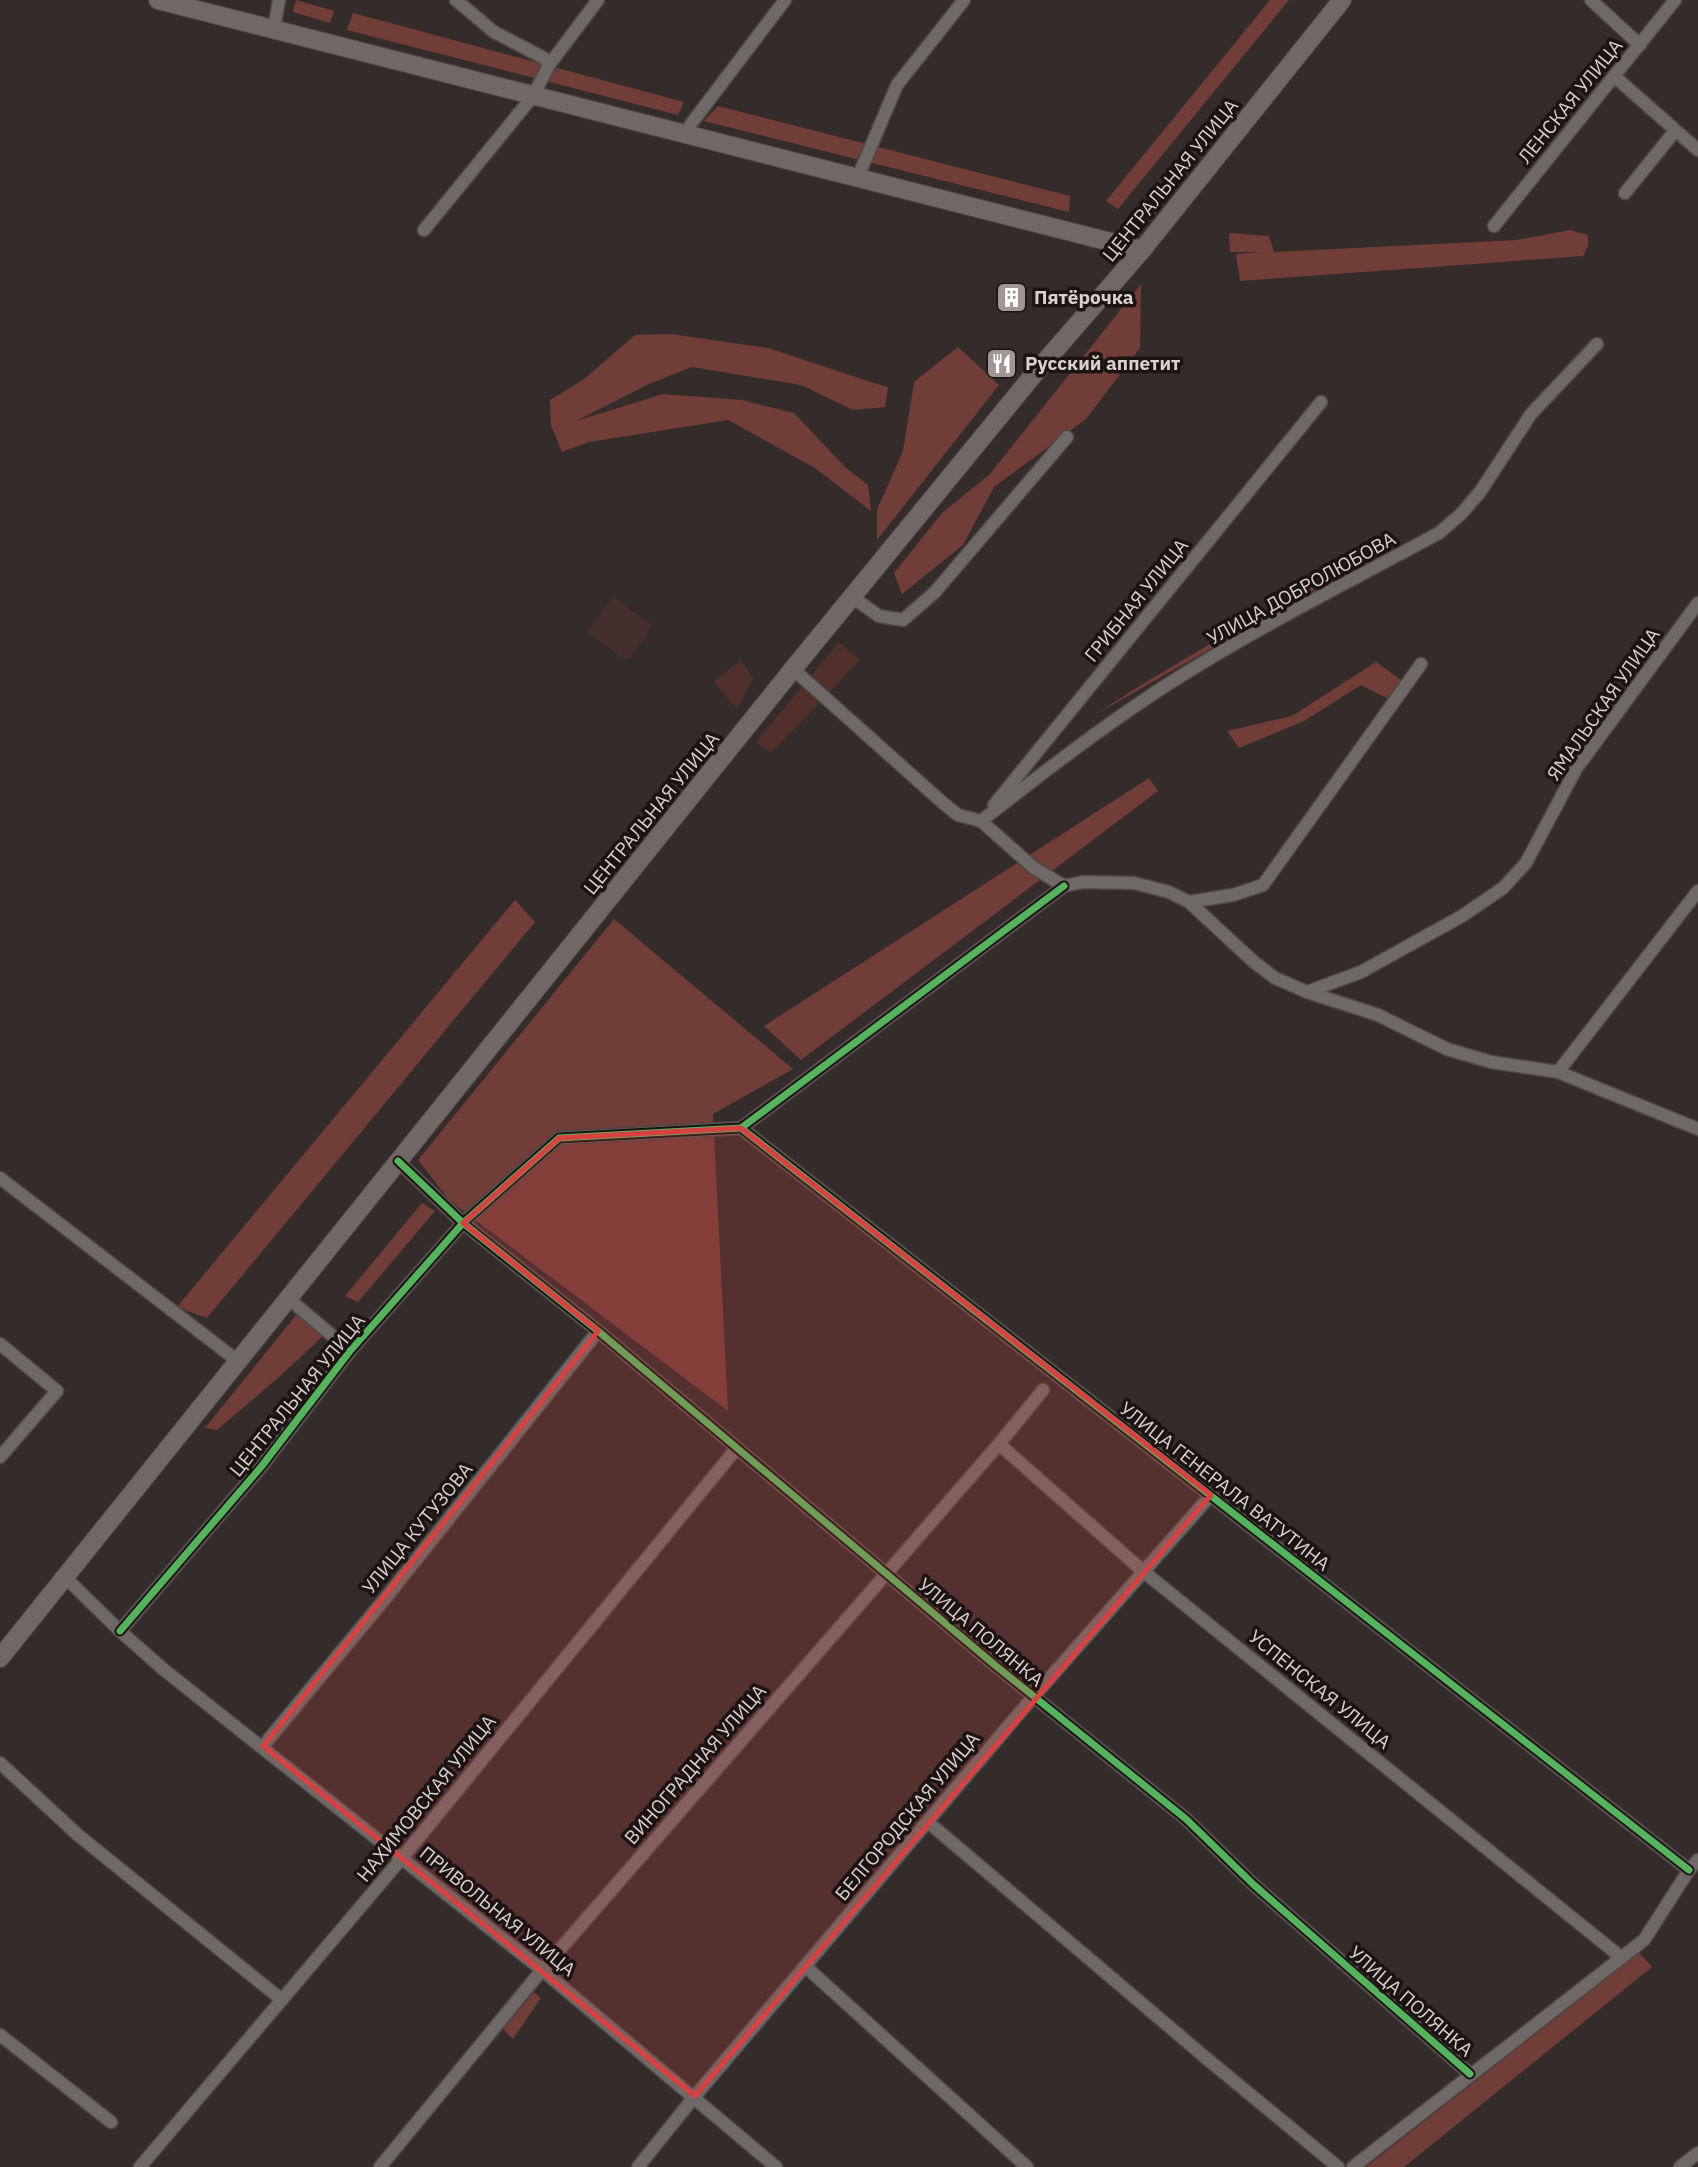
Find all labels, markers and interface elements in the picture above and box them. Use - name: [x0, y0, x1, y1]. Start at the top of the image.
- street label: ЛЕНСКАЯ УЛИЦА: [1512, 34, 1628, 168]
- street label: ЦЕНТРАЛЬНАЯ УЛИЦА: [1097, 94, 1243, 266]
- building icon: Пятёрочка: [994, 280, 1028, 314]
- place label: Пятёрочка: [1034, 285, 1134, 309]
- restaurant icon: Русский аппетит: [985, 346, 1019, 380]
- place label: Русский аппетит: [1025, 351, 1180, 375]
- street label: УЛИЦА ДОБРОЛЮБОВА: [1202, 526, 1400, 650]
- street label: ГРИБНАЯ УЛИЦА: [1079, 534, 1193, 666]
- street label: ЯМАЛЬСКАЯ УЛИЦА: [1541, 623, 1665, 785]
- street label: ЦЕНТРАЛЬНАЯ УЛИЦА: [578, 727, 724, 899]
- street label: ЦЕНТРАЛЬНАЯ УЛИЦА: [224, 1309, 370, 1481]
- street label: УЛИЦА ГЕНЕРАЛА ВАТУТИНА: [1115, 1396, 1335, 1576]
- street label: УЛИЦА КУТУЗОВА: [357, 1457, 477, 1599]
- street label: УЛИЦА ПОЛЯНКА: [913, 1572, 1049, 1692]
- street label: УСПЕНСКАЯ УЛИЦА: [1244, 1624, 1396, 1754]
- street label: ВИНОГРАДНАЯ УЛИЦА: [619, 1679, 771, 1849]
- street label: НАХИМОВСКАЯ УЛИЦА: [351, 1710, 501, 1886]
- street label: БЕЛГОРОДСКАЯ УЛИЦА: [830, 1727, 984, 1905]
- street label: ПРИВОЛЬНАЯ УЛИЦА: [415, 1841, 581, 1981]
- street label: УЛИЦА ПОЛЯНКА: [1344, 1940, 1478, 2062]

